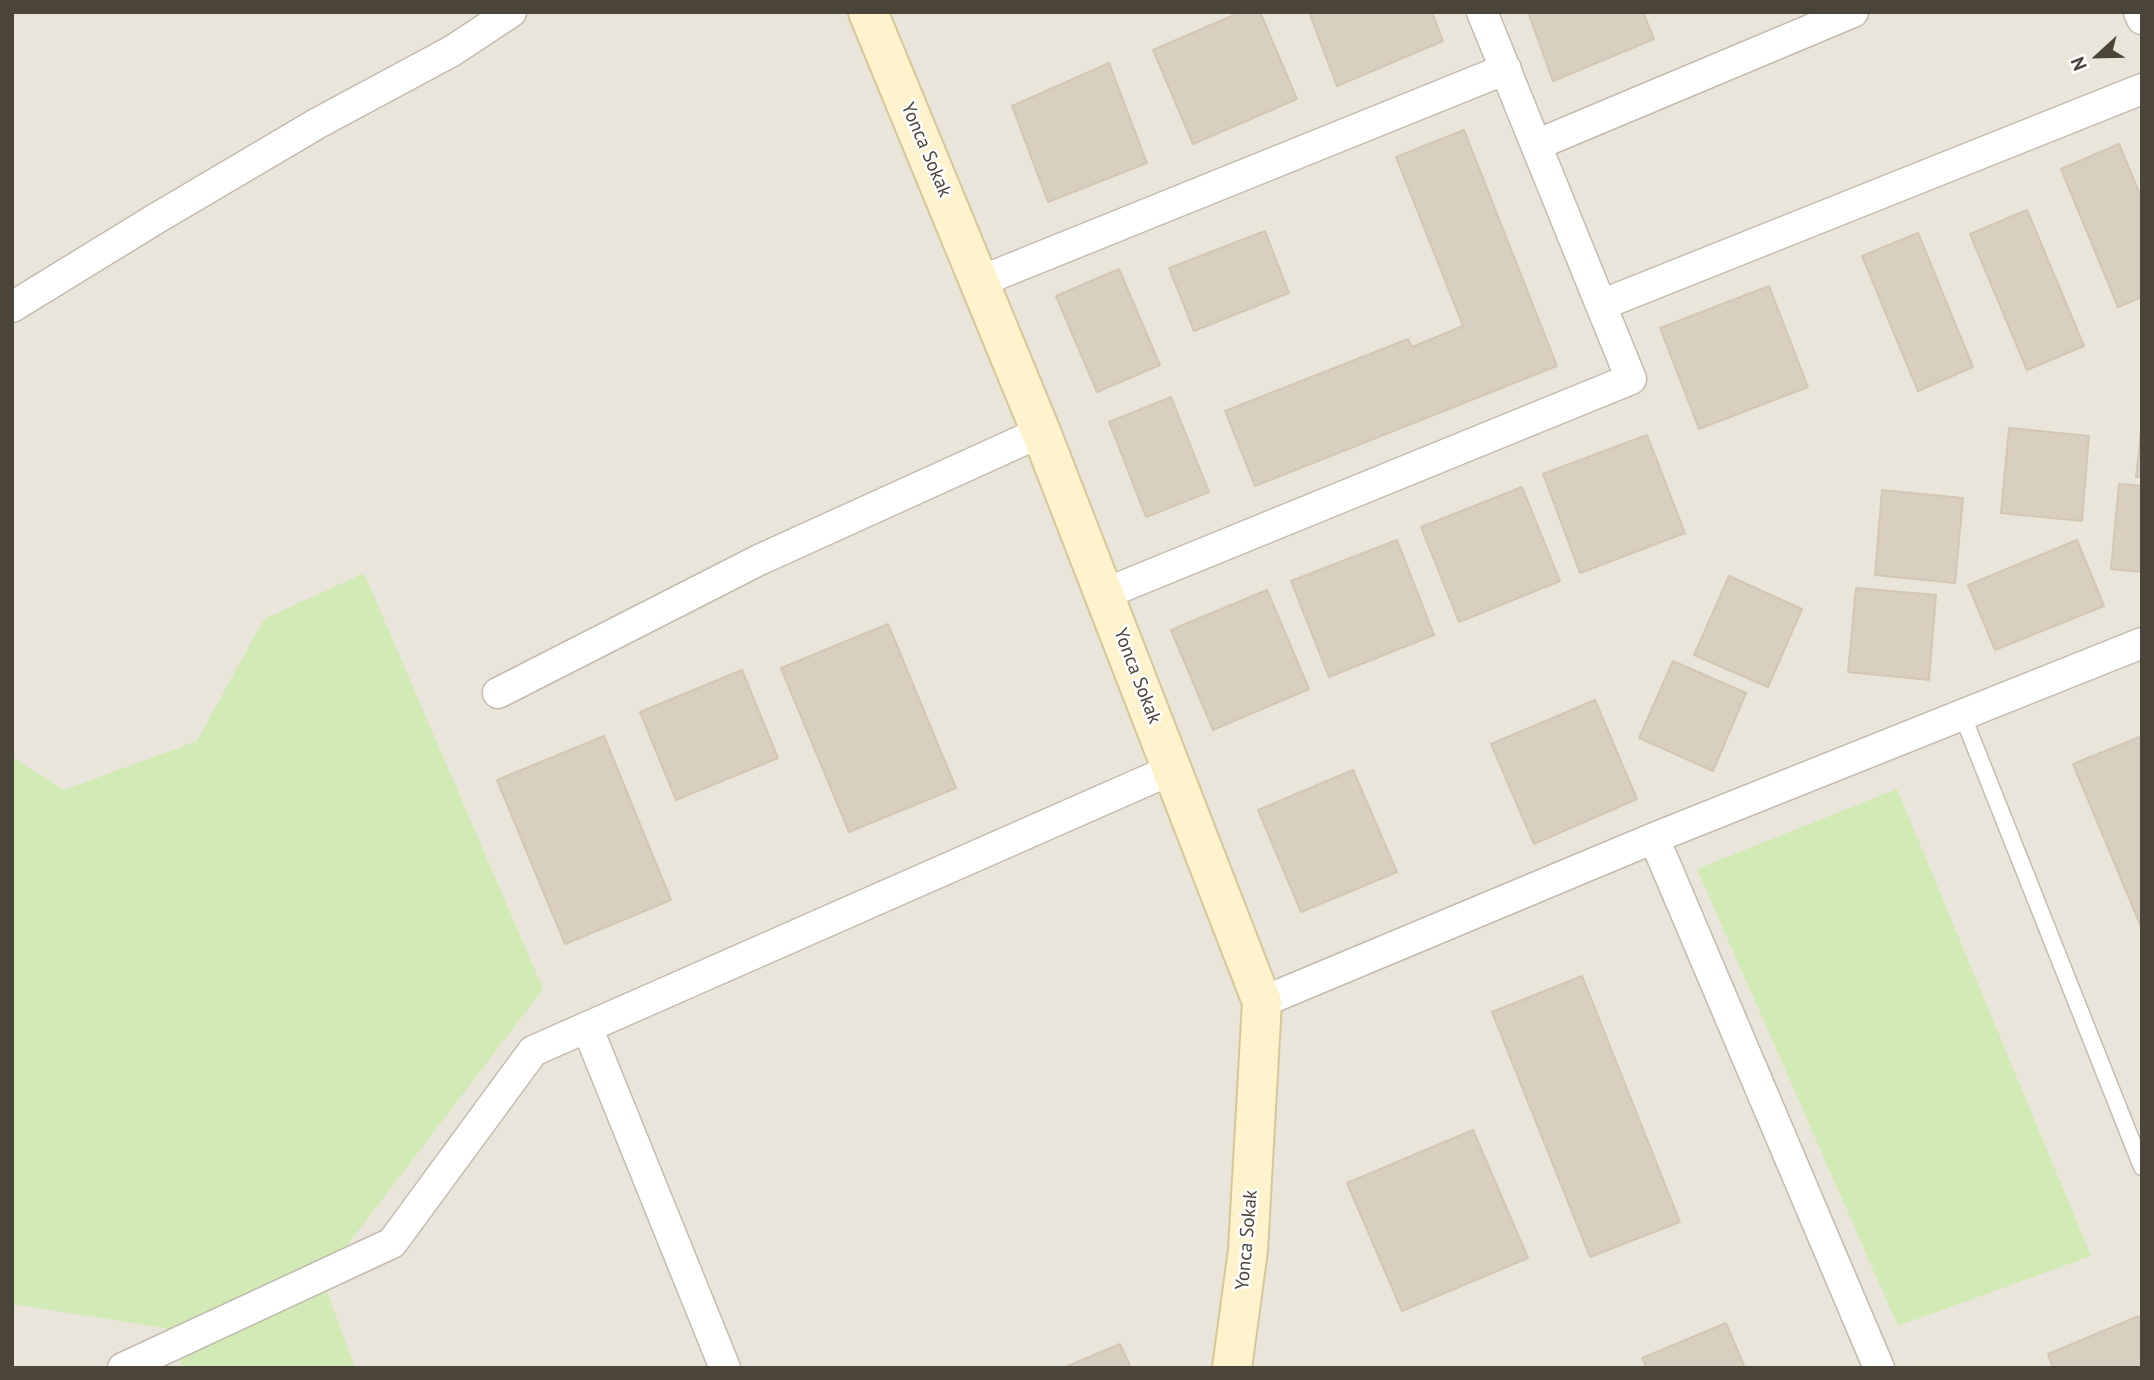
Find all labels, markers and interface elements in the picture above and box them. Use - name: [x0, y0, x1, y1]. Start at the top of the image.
- north arrow: [2063, 21, 2133, 91]
- text: N: [2065, 54, 2092, 74]
- street label: Yonca Sokak: [896, 99, 956, 201]
- street label: Yonca Sokak: [1108, 625, 1166, 727]
- street label: Yonca Sokak: [1231, 1189, 1263, 1291]

